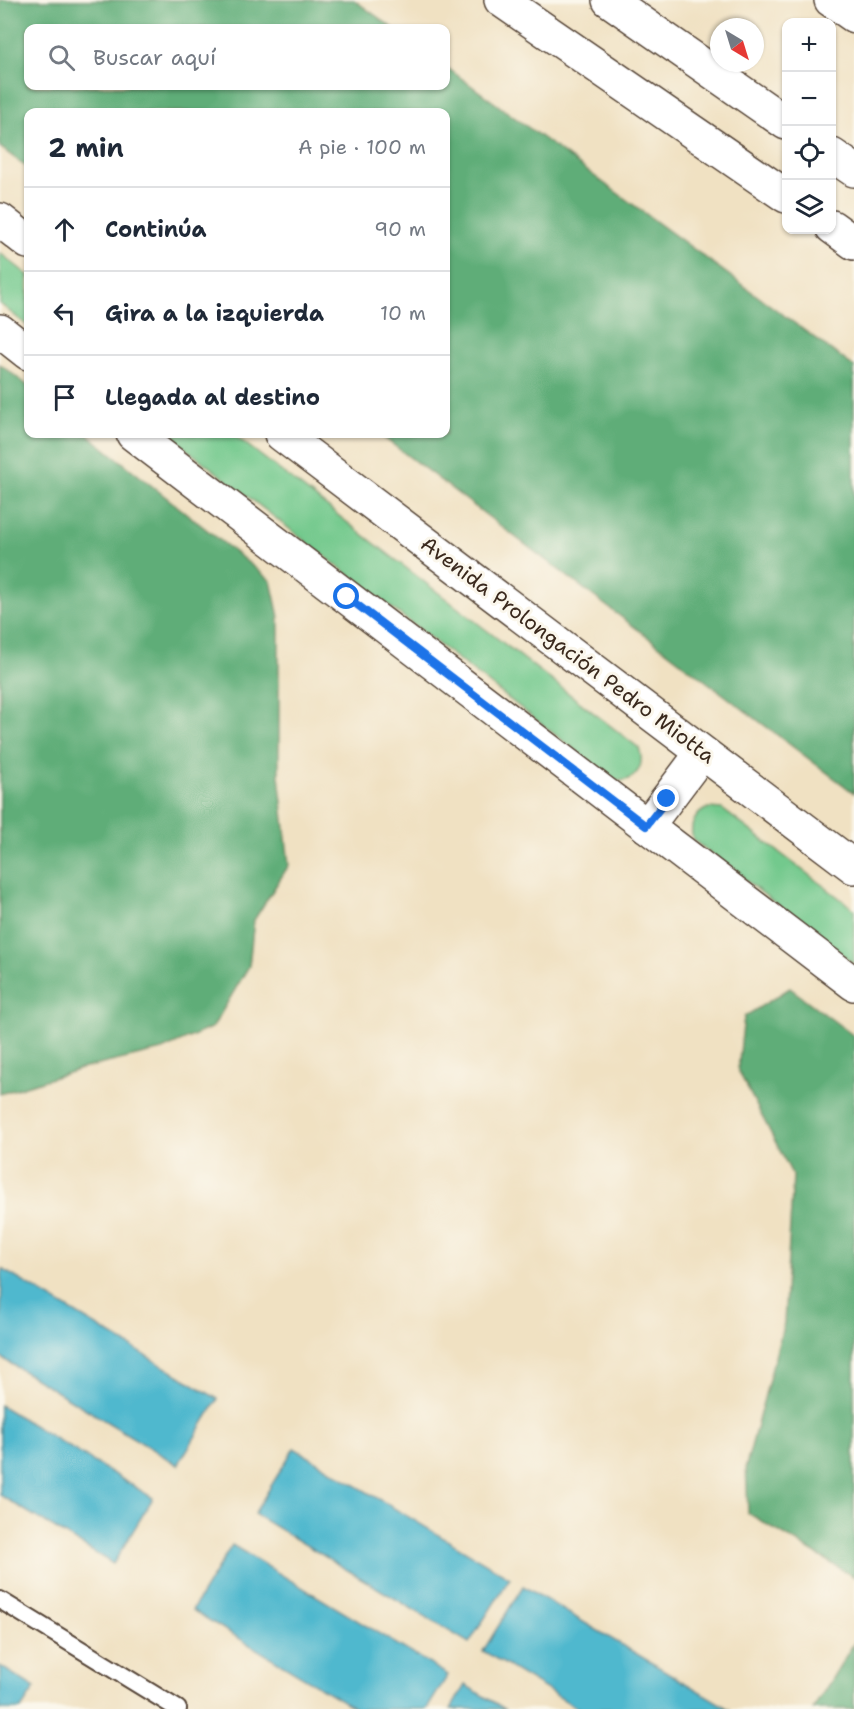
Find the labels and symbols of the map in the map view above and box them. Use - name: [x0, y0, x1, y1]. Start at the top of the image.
- north arrow: [710, 18, 764, 72]
- street label: Avenida Prolongación Pedro Miotta: [415, 530, 721, 770]
- route start: [333, 583, 359, 609]
- route end: [653, 785, 679, 811]

